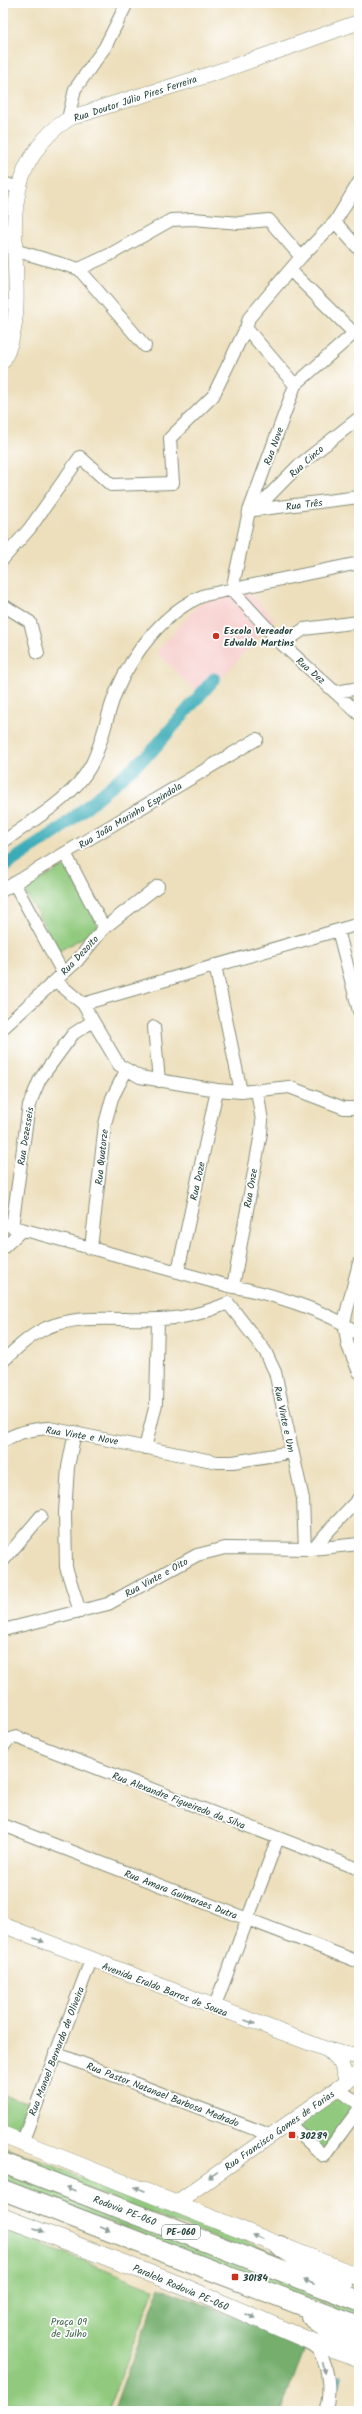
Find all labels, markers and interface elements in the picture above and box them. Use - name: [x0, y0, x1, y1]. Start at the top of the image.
- street label: Rua Doutor Júlio Pires Ferreira: [72, 71, 199, 126]
- street label: Rua Nove: [260, 425, 288, 468]
- street label: Rua Cinco: [286, 441, 328, 482]
- street label: Rua Três: [285, 495, 324, 515]
- place label: Escola Vereador Edvaldo Martins: [224, 623, 295, 651]
- marker: Escola Vereador Edvaldo Martins: [211, 631, 221, 641]
- street label: Rua Dez: [292, 653, 329, 689]
- street label: Rua João Marinho Espindola: [76, 778, 186, 853]
- street label: Rua Dezoito: [57, 932, 103, 979]
- street label: Rua Dezesseis: [13, 1105, 39, 1166]
- street label: Rua Quatorze: [91, 1128, 113, 1186]
- street label: Rua Doze: [186, 1160, 210, 1202]
- street label: Rua Onze: [240, 1167, 262, 1209]
- street label: Rua Vinte e Um: [269, 1385, 299, 1454]
- street label: Rua Vinte e Nove: [44, 1422, 120, 1450]
- street label: Rua Vinte e Oito: [122, 1554, 191, 1602]
- street label: Rua Alexandre Figueiredo da Silva: [110, 1768, 248, 1834]
- street label: Rua Amara Guimaraes Dutra: [122, 1866, 240, 1924]
- one-way arrow: [34, 1937, 46, 1943]
- street label: Avenida Eraldo Barros de Souza: [99, 1958, 230, 2021]
- street label: Rua Manoel Bernardo de Oliveira: [25, 1984, 89, 2118]
- one-way arrow: [245, 2019, 257, 2025]
- street label: Rua Pastor Natanael Barbosa Medrado: [84, 2058, 242, 2132]
- street label: Rua Francisco Gomes de Farias: [221, 2086, 339, 2175]
- place label: 30289: [299, 2128, 327, 2144]
- marker: 30289: [287, 2130, 297, 2140]
- one-way arrow: [207, 2171, 218, 2180]
- one-way arrow: [64, 2186, 76, 2192]
- one-way arrow: [134, 2186, 145, 2192]
- street label: Rodovia PE-060: [91, 2192, 159, 2230]
- road number: PE-060: [162, 2225, 200, 2239]
- one-way arrow: [99, 2227, 111, 2233]
- one-way arrow: [34, 2228, 46, 2234]
- one-way arrow: [252, 2234, 263, 2240]
- street label: Paralela Rodovia PE-060: [130, 2260, 231, 2315]
- place label: 30184: [242, 2270, 269, 2286]
- marker: 30184: [230, 2272, 240, 2282]
- one-way arrow: [303, 2279, 315, 2285]
- one-way arrow: [245, 2313, 256, 2319]
- park label: Praça 09 de Julho: [51, 2314, 87, 2342]
- one-way arrow: [322, 2362, 328, 2374]

